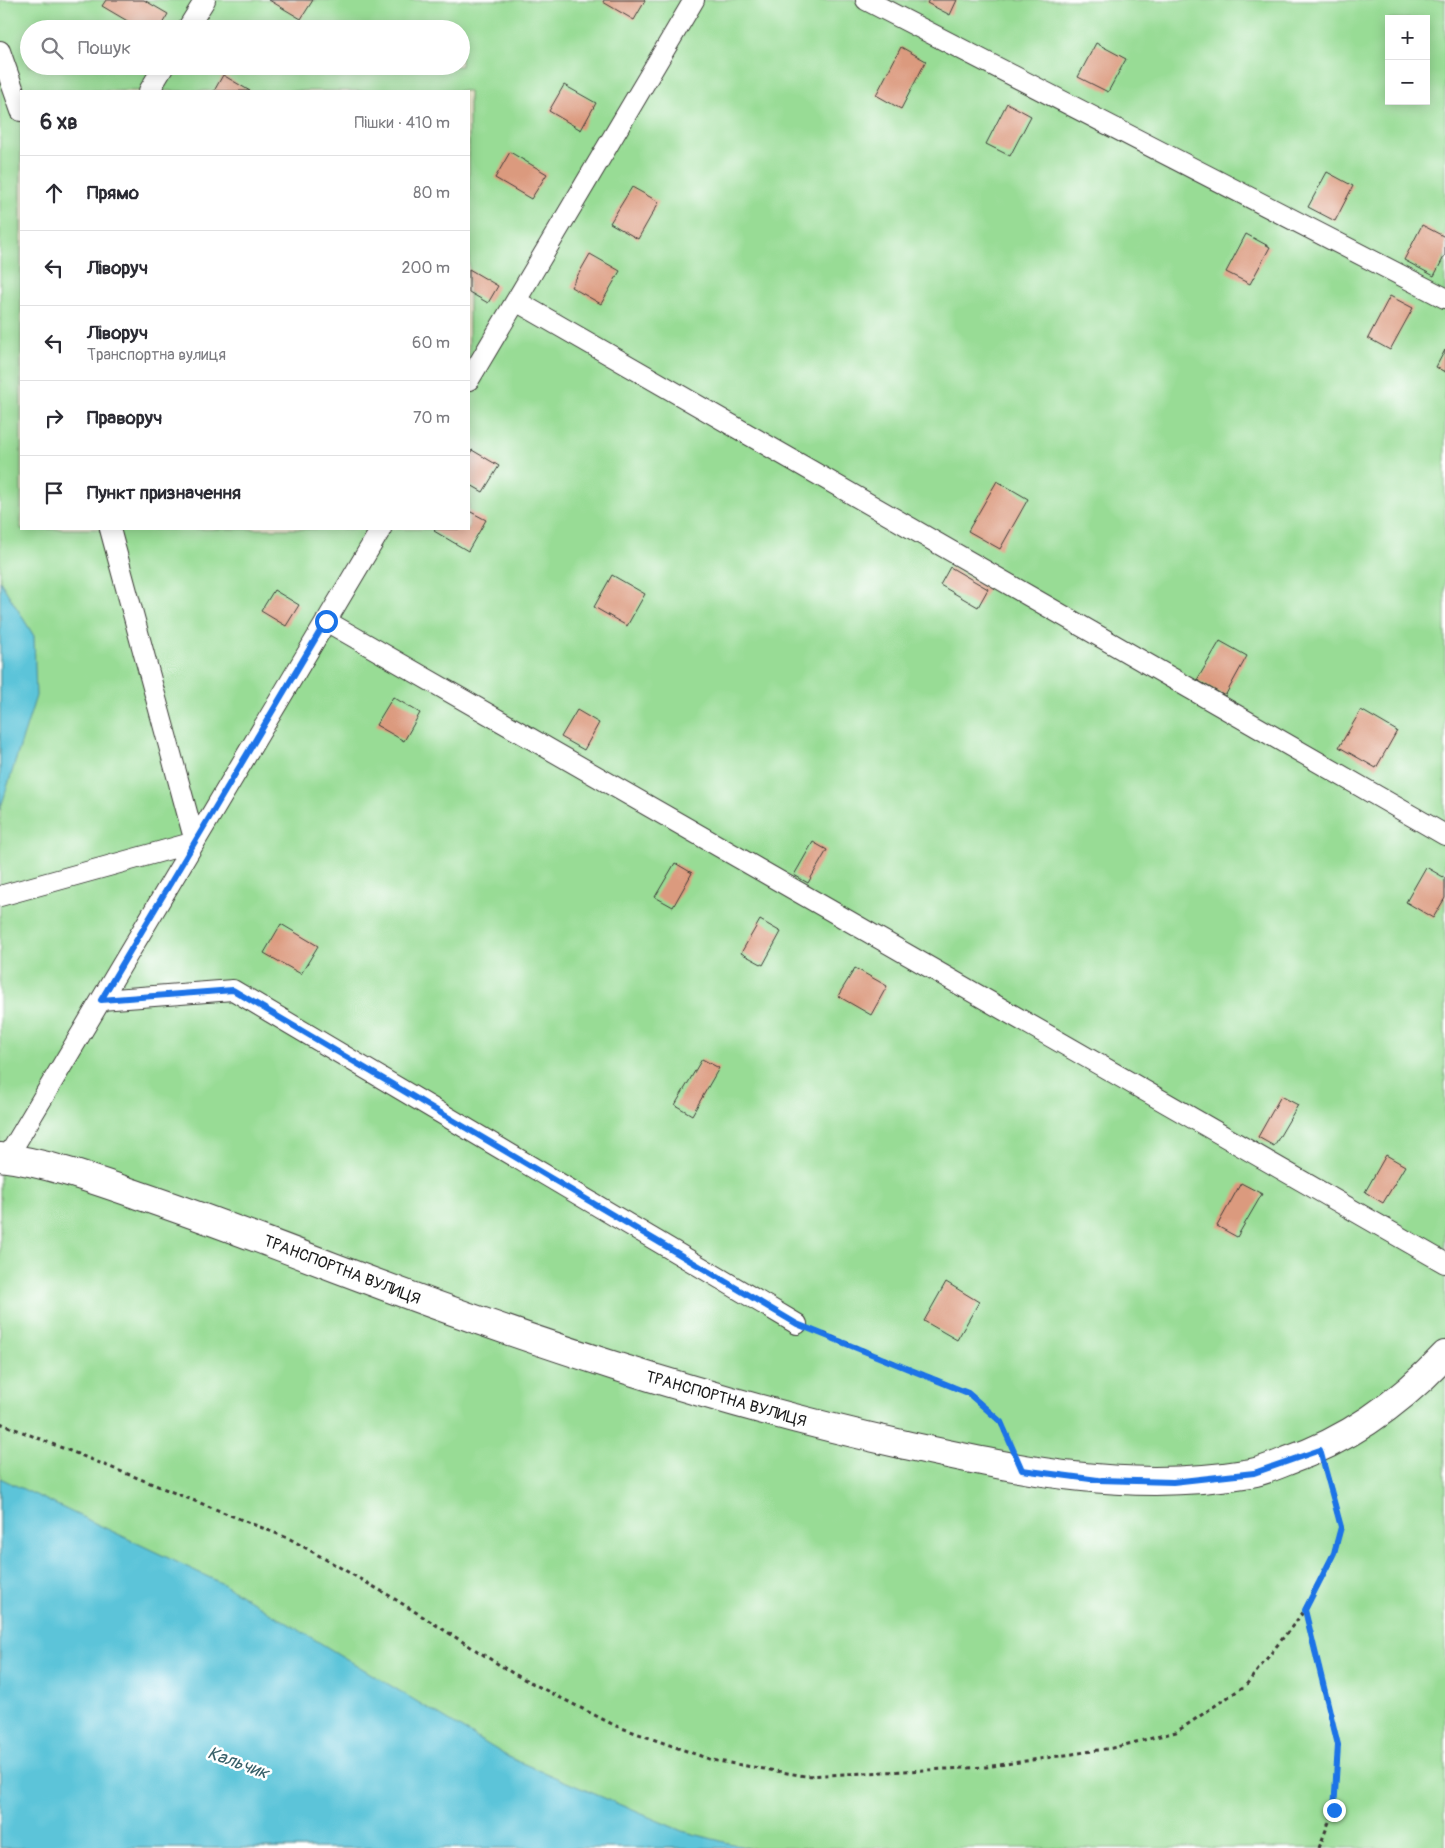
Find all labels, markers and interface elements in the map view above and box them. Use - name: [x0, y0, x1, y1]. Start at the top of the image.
- map controls: [1385, 15, 1430, 105]
- button: +: [1385, 15, 1430, 60]
- search box: [20, 20, 470, 75]
- icon: search: [38, 34, 66, 62]
- text: Пошук: [78, 36, 131, 60]
- button: −: [1385, 60, 1430, 105]
- text: 6 хв: [40, 109, 78, 136]
- text: Пішки · 410 m: [355, 113, 450, 133]
- icon: ahead: [40, 179, 68, 207]
- text: Прямо: [87, 181, 139, 205]
- text: 80 m: [413, 183, 450, 203]
- icon: left: [40, 254, 68, 282]
- text: Ліворуч: [87, 256, 148, 280]
- text: 200 m: [402, 258, 450, 278]
- text: Ліворуч: [87, 321, 148, 345]
- icon: left: [40, 329, 68, 357]
- text: 60 m: [412, 333, 450, 353]
- text: Транспортна вулиця: [87, 345, 226, 365]
- icon: right: [40, 404, 68, 432]
- text: Праворуч: [87, 406, 162, 430]
- text: 70 m: [413, 408, 450, 428]
- icon: arrive: [40, 479, 68, 507]
- text: Пункт призначення: [87, 481, 241, 505]
- route start: [315, 610, 338, 633]
- street label: ТРАНСПОРТНА ВУЛИЦЯ: [261, 1231, 423, 1309]
- street label: ТРАНСПОРТНА ВУЛИЦЯ: [643, 1366, 809, 1432]
- water label: Кальчик: [205, 1741, 273, 1785]
- route end: [1323, 1799, 1346, 1822]

